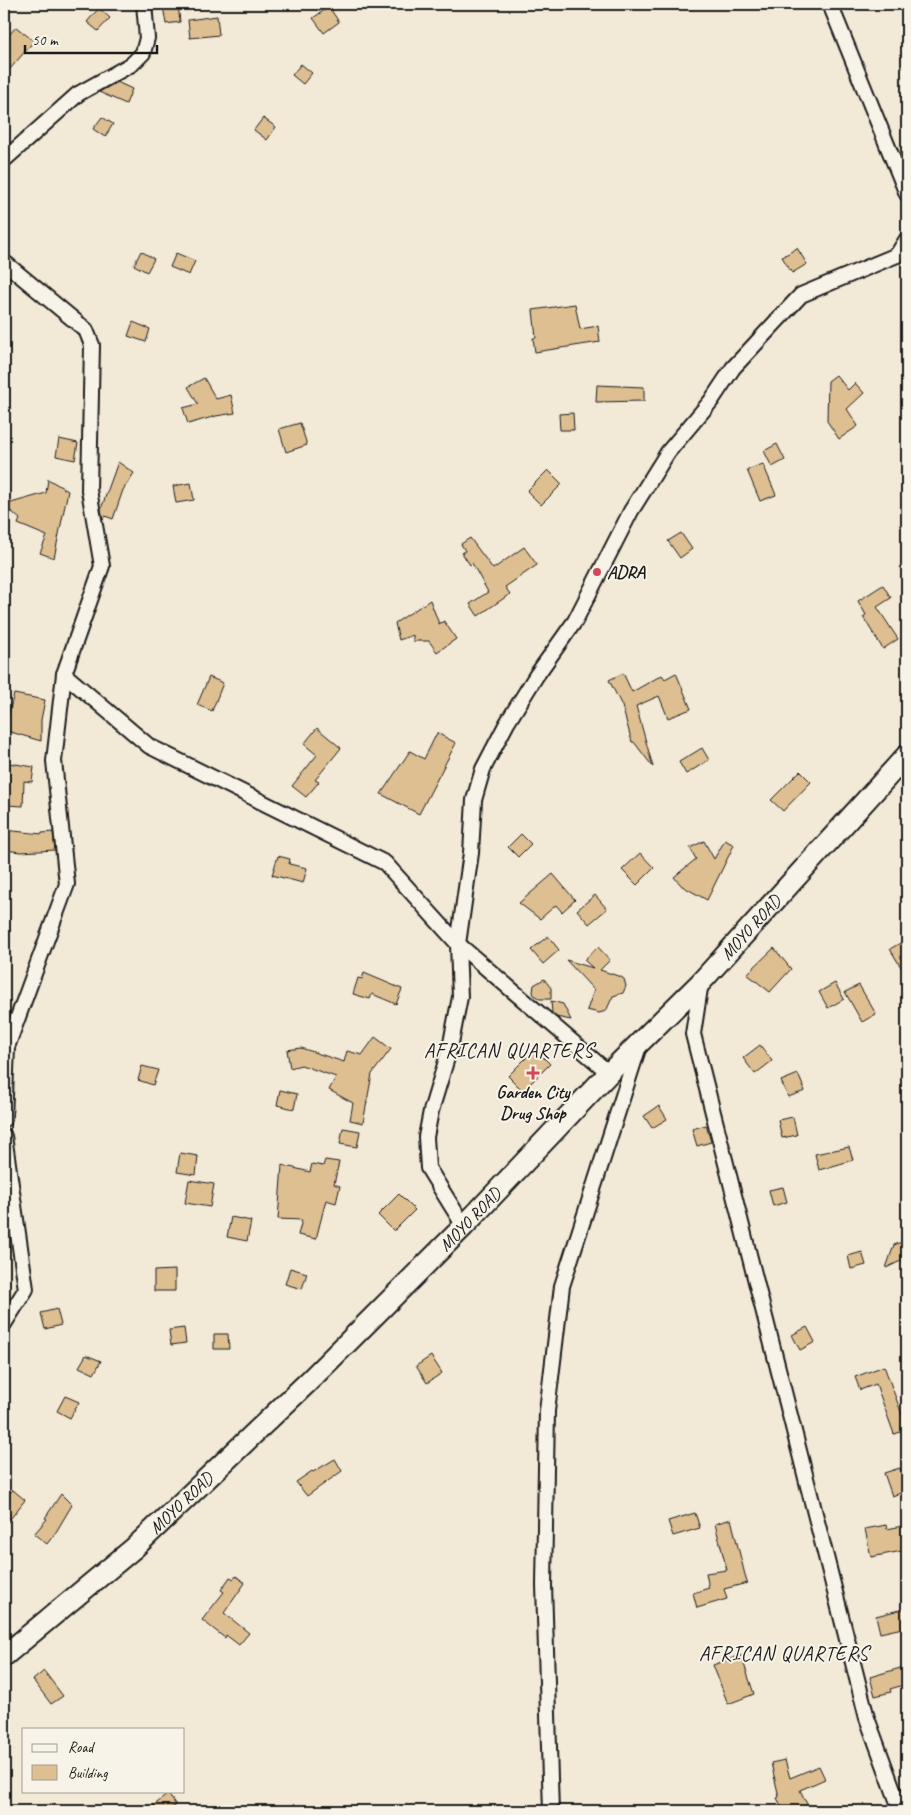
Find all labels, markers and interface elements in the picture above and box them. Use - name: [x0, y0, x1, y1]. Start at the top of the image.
- scale bar: [25, 22, 158, 54]
- text: 50 m: [32, 31, 59, 50]
- place label: ADRA: [607, 561, 646, 583]
- marker: ADRA: [591, 566, 603, 578]
- street label: MOYO ROAD: [716, 889, 787, 964]
- district label: AFRICAN QUARTERS: [424, 1038, 597, 1063]
- marker: Garden City Drug Shop: [527, 1067, 539, 1079]
- place label: Garden City Drug Shop: [496, 1081, 572, 1124]
- street label: MOYO ROAD: [434, 1182, 507, 1256]
- street label: MOYO ROAD: [145, 1467, 219, 1539]
- district label: AFRICAN QUARTERS: [699, 1641, 872, 1666]
- legend: [22, 1728, 185, 1792]
- text: Road: [68, 1738, 95, 1757]
- text: Building: [68, 1764, 108, 1783]

